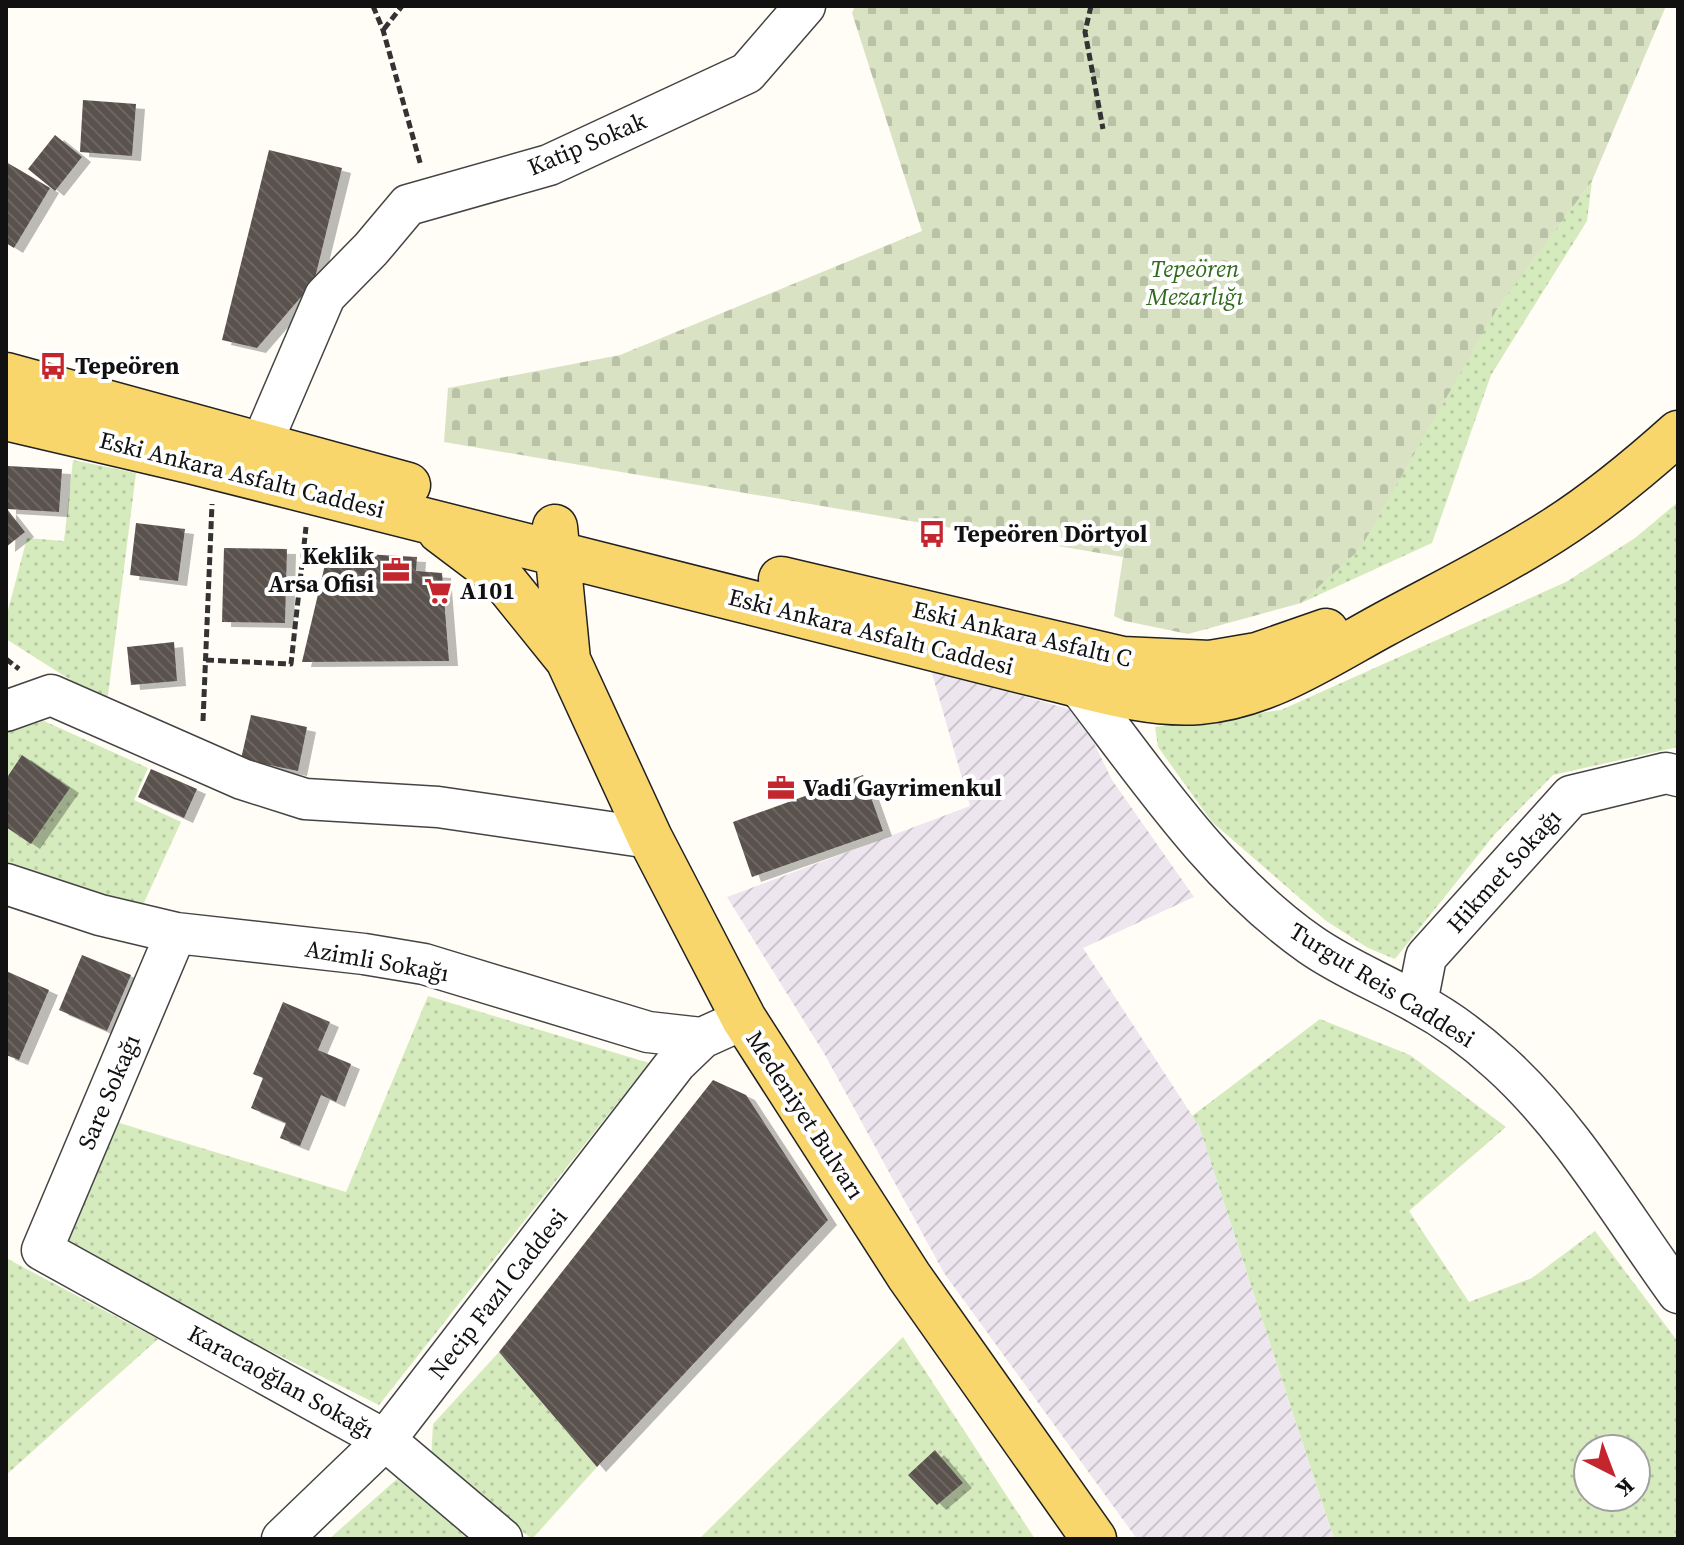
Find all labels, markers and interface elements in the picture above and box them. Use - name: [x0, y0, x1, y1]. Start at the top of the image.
- street label: Katip Sokak: [522, 103, 652, 183]
- park label: Tepeören Mezarlığı: [1145, 252, 1244, 313]
- place label: Tepeören: [75, 349, 180, 382]
- bus stop icon: Tepeören: [38, 351, 68, 381]
- street label: Eski Ankara Asfaltı Caddesi: [96, 423, 388, 526]
- place label: Tepeören Dörtyol: [954, 517, 1148, 550]
- bus stop icon: Tepeören Dörtyol: [917, 519, 947, 549]
- place label: Keklik Arsa Ofisi: [268, 539, 375, 600]
- office icon: Keklik Arsa Ofisi: [381, 555, 411, 585]
- place label: A101: [460, 574, 515, 607]
- supermarket icon: A101: [423, 576, 453, 606]
- street label: Eski Ankara Asfaltı Caddesi: [725, 580, 1017, 683]
- street label: Eski Ankara Asfaltı C: [909, 592, 1135, 675]
- place label: Vadi Gayrimenkul: [803, 771, 1002, 804]
- office icon: Vadi Gayrimenkul: [766, 773, 796, 803]
- street label: Hikmet Sokağı: [1439, 802, 1568, 940]
- street label: Turgut Reis Caddesi: [1283, 914, 1481, 1055]
- street label: Azimli Sokağı: [303, 932, 452, 989]
- street label: Medeniyet Bulvarı: [739, 1024, 872, 1205]
- street label: Sare Sokağı: [70, 1029, 148, 1154]
- street label: Necip Fazıl Caddesi: [421, 1202, 575, 1386]
- street label: Karacaoğlan Sokağı: [182, 1317, 380, 1446]
- north arrow: [1572, 1433, 1652, 1513]
- text: K: [1609, 1472, 1641, 1505]

